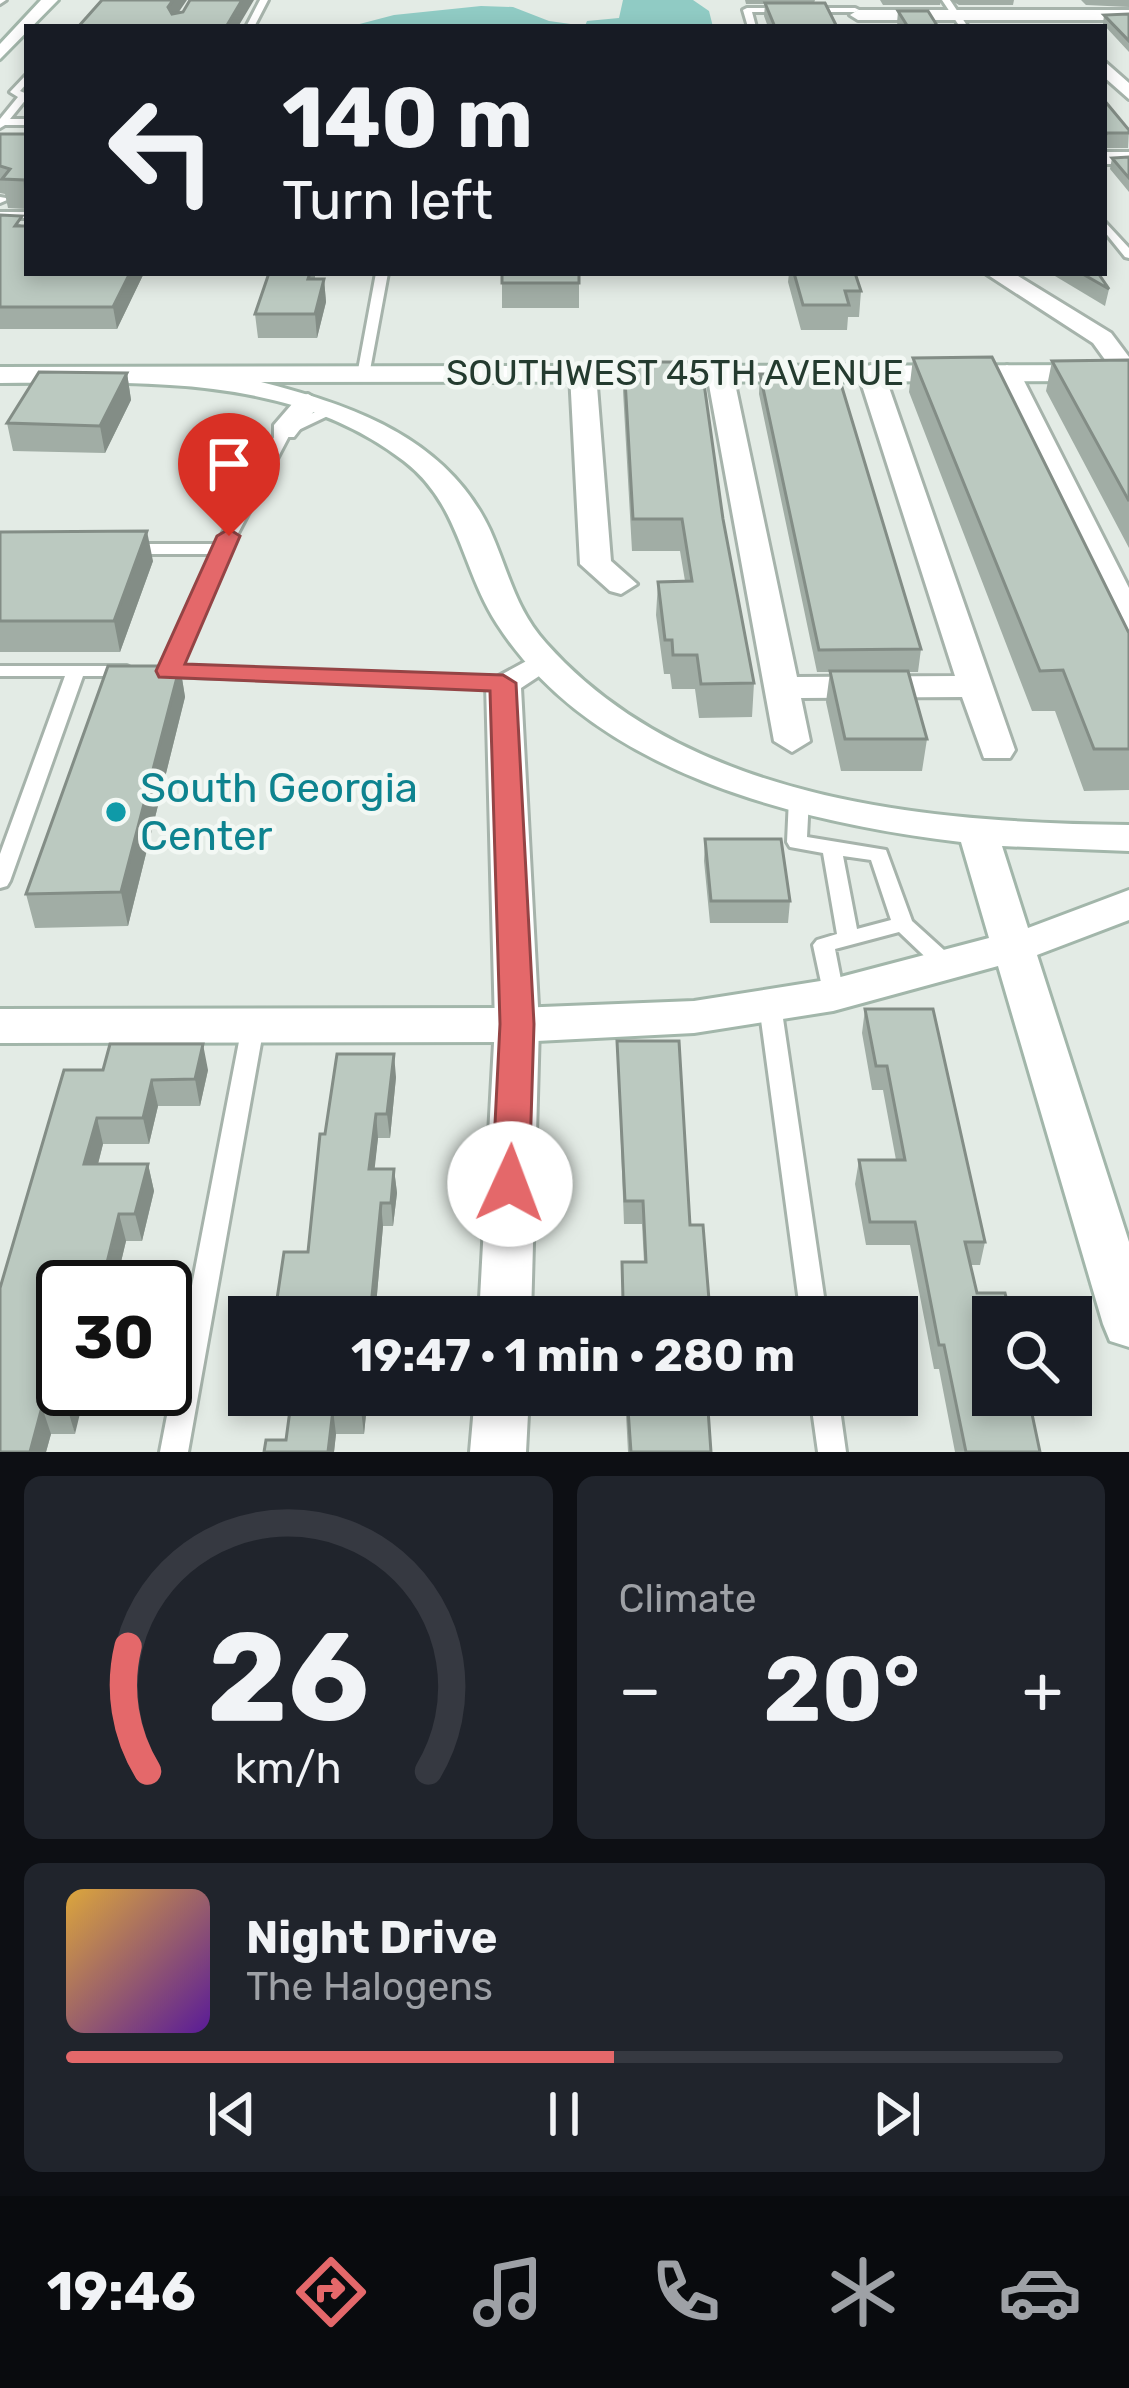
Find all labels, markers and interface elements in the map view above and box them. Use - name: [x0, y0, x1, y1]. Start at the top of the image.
- text: 140 m: [282, 68, 533, 168]
- icon: left: [84, 72, 240, 228]
- text: Turn left: [282, 169, 493, 233]
- street label: SOUTHWEST 45TH AVENUE: [446, 351, 904, 394]
- pin: [178, 413, 280, 536]
- icon: arrive: [196, 431, 262, 497]
- place label: South Georgia Center: [140, 763, 418, 861]
- marker: South Georgia Center: [103, 799, 129, 825]
- position arrow: [447, 1121, 573, 1247]
- speed limit sign: 30: [36, 1260, 192, 1416]
- map controls: [972, 1296, 1092, 1416]
- button: search: [972, 1296, 1092, 1416]
- text: 19:47 · 1 min · 280 m: [351, 1329, 795, 1382]
- text: Climate: [619, 1576, 757, 1622]
- text: 26: [207, 1603, 369, 1751]
- text: 20°: [763, 1636, 920, 1743]
- text: −: [619, 1650, 661, 1729]
- text: +: [1022, 1650, 1063, 1729]
- text: km/h: [235, 1742, 342, 1793]
- text: Night Drive: [246, 1911, 498, 1964]
- text: The Halogens: [246, 1964, 493, 2010]
- icon: previous: [199, 2081, 265, 2147]
- icon: pause: [531, 2081, 597, 2147]
- icon: next: [864, 2081, 930, 2147]
- icon: directions: [289, 2250, 373, 2334]
- icon: music: [466, 2250, 550, 2334]
- icon: phone: [644, 2250, 728, 2334]
- icon: climate: [821, 2250, 905, 2334]
- icon: car: [998, 2250, 1082, 2334]
- text: 19:46: [47, 2260, 196, 2324]

